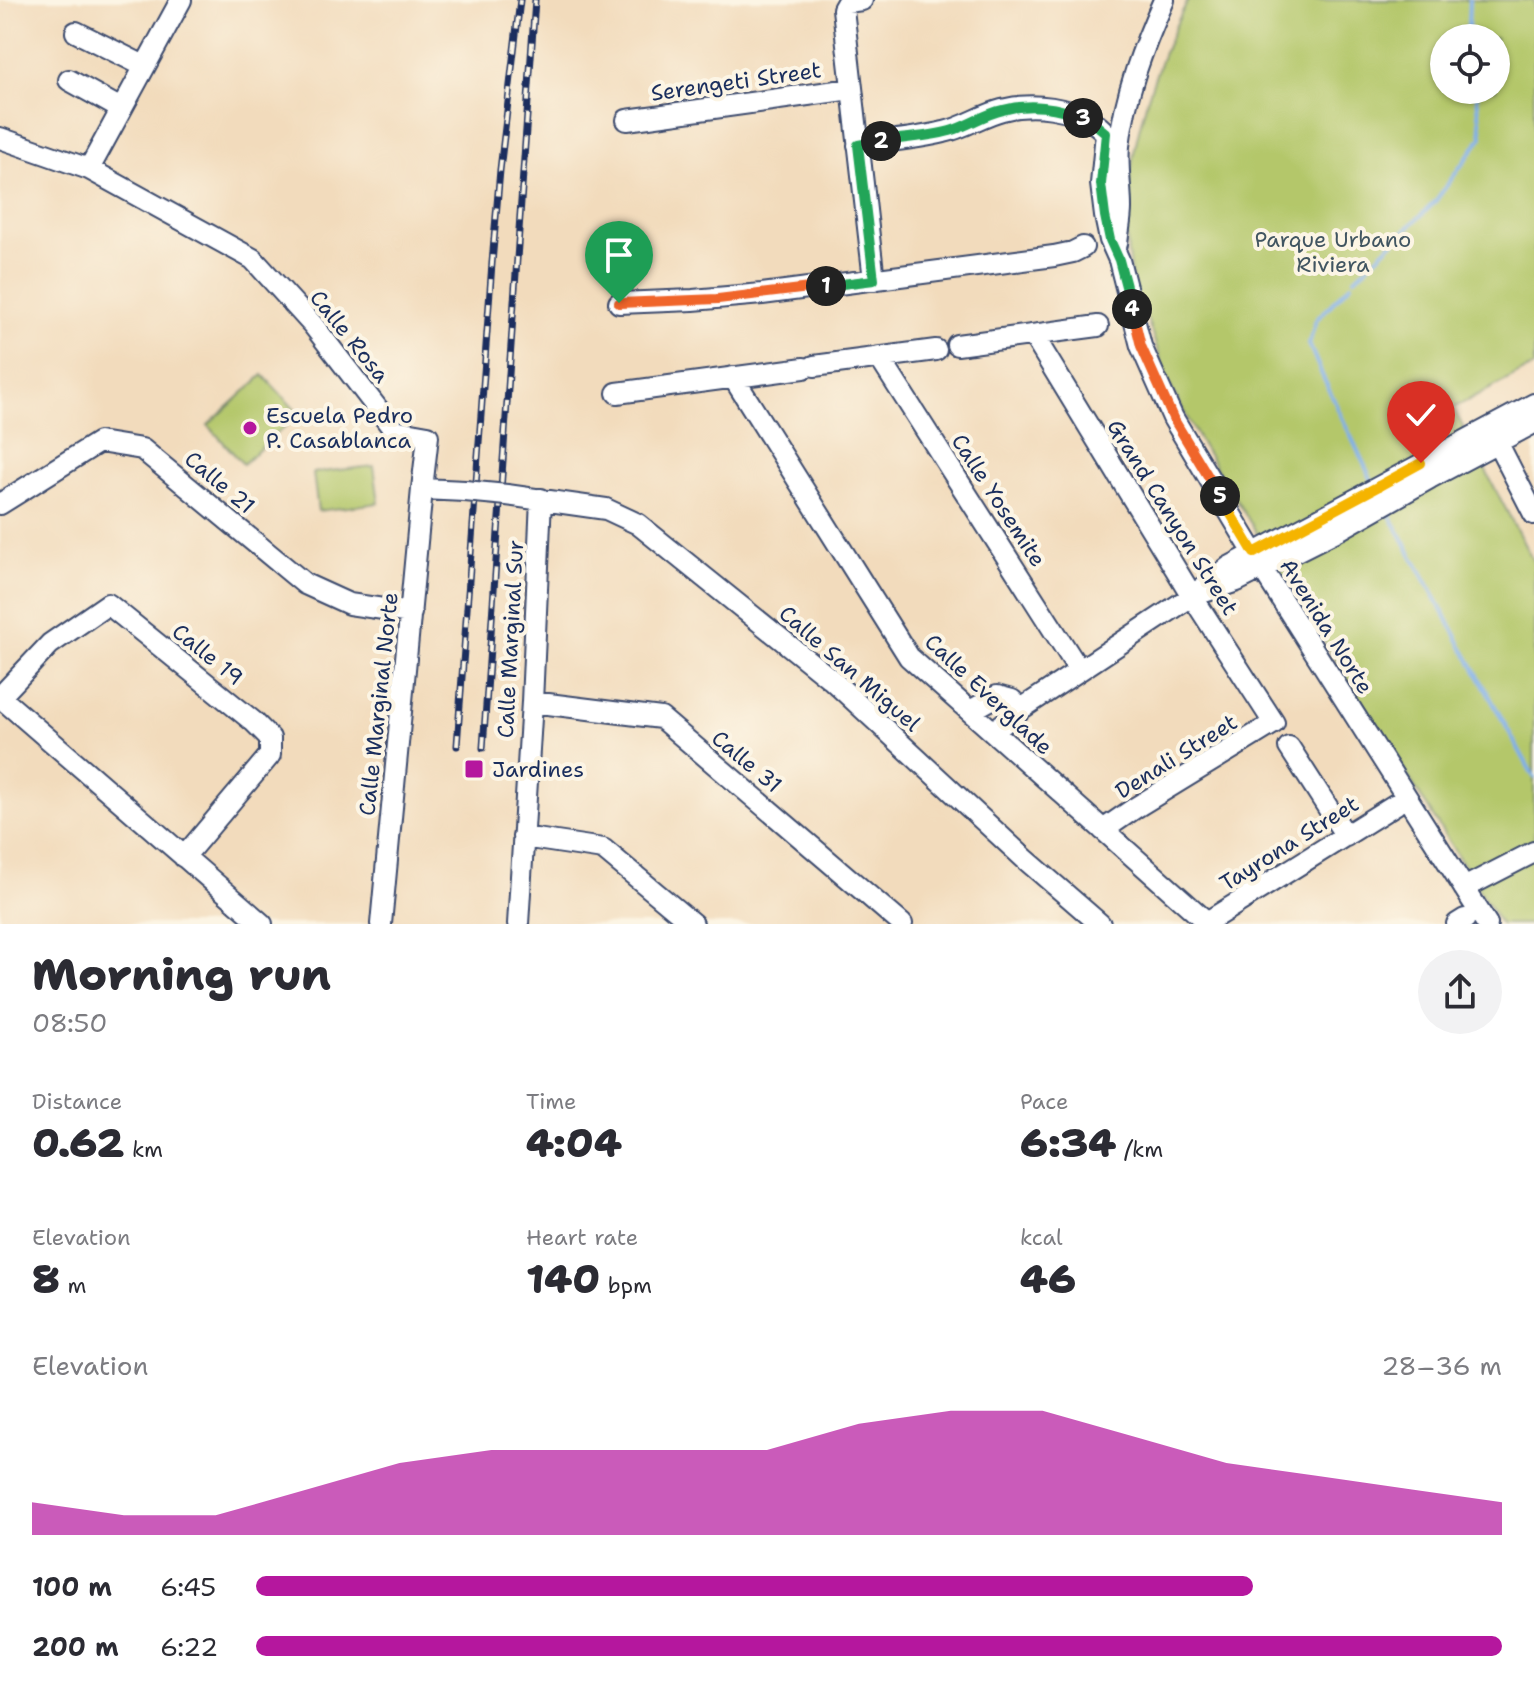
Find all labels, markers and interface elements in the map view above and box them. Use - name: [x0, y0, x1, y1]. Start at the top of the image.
- map controls: [1430, 24, 1510, 104]
- button: locate: [1430, 24, 1510, 104]
- street label: Serengeti Street: [649, 55, 823, 108]
- pin: 3: [1063, 98, 1103, 138]
- text: 3: [1075, 103, 1091, 132]
- pin: 2: [861, 121, 901, 161]
- text: 2: [873, 126, 889, 155]
- pin: [585, 221, 653, 303]
- park label: Parque Urbano Riviera: [1255, 225, 1411, 279]
- icon: arrive: [597, 233, 641, 277]
- pin: 1: [806, 266, 846, 306]
- text: 1: [821, 271, 831, 300]
- street label: Calle Rosa: [303, 284, 396, 389]
- pin: 4: [1112, 289, 1152, 329]
- text: 4: [1124, 294, 1140, 323]
- pin: [1387, 381, 1455, 463]
- icon: check: [1399, 393, 1443, 437]
- place label: Escuela Pedro P. Casablanca: [266, 401, 413, 455]
- street label: Grand Canyon Street: [1100, 414, 1245, 621]
- marker: Escuela Pedro P. Casablanca: [241, 419, 259, 437]
- street label: Calle Yosemite: [945, 428, 1052, 572]
- street label: Calle 21: [178, 445, 261, 520]
- pin: 5: [1200, 476, 1240, 516]
- text: 5: [1213, 481, 1227, 510]
- street label: Calle Marginal Sur: [491, 539, 530, 739]
- street label: Avenida Norte: [1273, 553, 1380, 699]
- street label: Calle Marginal Norte: [352, 591, 405, 817]
- street label: Calle San Miguel: [773, 599, 927, 738]
- street label: Calle 19: [166, 617, 249, 692]
- street label: Calle Everglade: [918, 628, 1059, 761]
- street label: Denali Street: [1110, 707, 1243, 805]
- street label: Calle 31: [705, 724, 788, 799]
- place label: Jardines: [492, 755, 584, 784]
- marker: Jardines: [463, 758, 485, 780]
- street label: Tayrona Street: [1214, 789, 1364, 898]
- text: Morning run: [32, 945, 331, 1004]
- button: share: [1418, 950, 1502, 1034]
- text: 08:50: [32, 1005, 107, 1040]
- text: Distance: [32, 1087, 122, 1116]
- text: Time: [526, 1087, 576, 1116]
- text: Pace: [1020, 1087, 1068, 1116]
- text: 0.62: [32, 1116, 124, 1170]
- text: 4:04: [526, 1116, 622, 1170]
- text: 6:34: [1020, 1116, 1116, 1170]
- text: km: [124, 1135, 163, 1164]
- text: /km: [1116, 1135, 1163, 1164]
- text: Elevation: [32, 1223, 130, 1252]
- text: Heart rate: [526, 1223, 638, 1252]
- text: kcal: [1020, 1223, 1063, 1252]
- text: 8: [32, 1252, 60, 1306]
- text: 140: [526, 1252, 600, 1306]
- text: 46: [1020, 1252, 1076, 1306]
- text: m: [60, 1271, 86, 1300]
- text: bpm: [600, 1271, 652, 1300]
- text: Elevation: [32, 1348, 148, 1383]
- text: 28–36 m: [1381, 1348, 1502, 1383]
- text: 100 m: [32, 1569, 112, 1604]
- text: 6:45: [160, 1569, 216, 1604]
- text: 200 m: [32, 1629, 119, 1664]
- text: 6:22: [160, 1629, 218, 1664]

